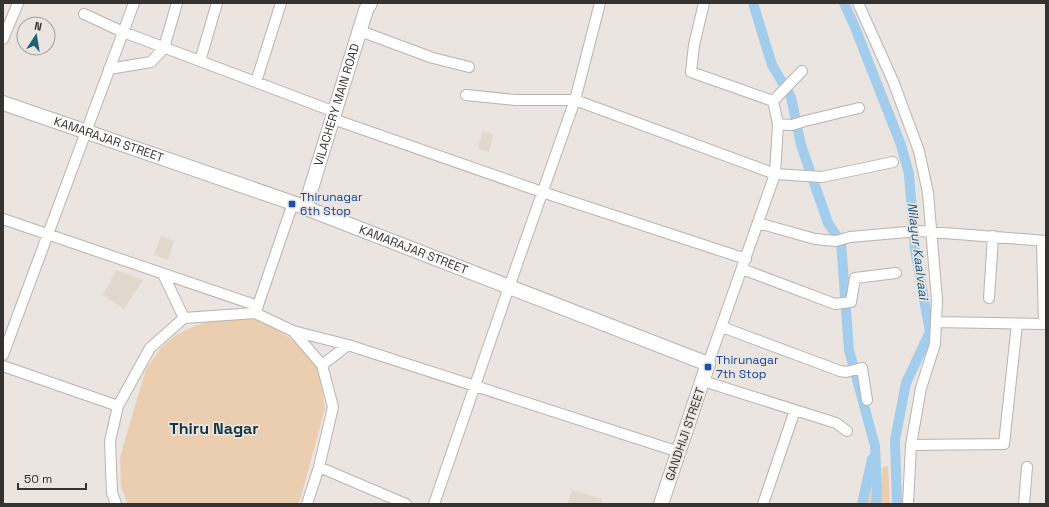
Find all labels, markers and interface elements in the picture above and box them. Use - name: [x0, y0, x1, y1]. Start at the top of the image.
- north arrow: [16, 16, 56, 56]
- text: N: [33, 19, 43, 34]
- street label: VILACHERY MAIN ROAD: [310, 42, 363, 168]
- street label: KAMARAJAR STREET: [52, 113, 166, 166]
- place label: Thirunagar 6th Stop: [300, 189, 363, 219]
- marker: Thirunagar 6th Stop: [287, 199, 297, 209]
- water label: Nilayur Kaalvaai: [904, 202, 933, 302]
- street label: KAMARAJAR STREET: [357, 221, 470, 278]
- place label: Thirunagar 7th Stop: [716, 352, 779, 382]
- marker: Thirunagar 7th Stop: [703, 362, 713, 372]
- street label: GANDHIJI STREET: [662, 385, 708, 483]
- district label: Thiru Nagar: [169, 418, 259, 439]
- scale bar: [18, 465, 86, 491]
- text: 50 m: [24, 471, 52, 487]

